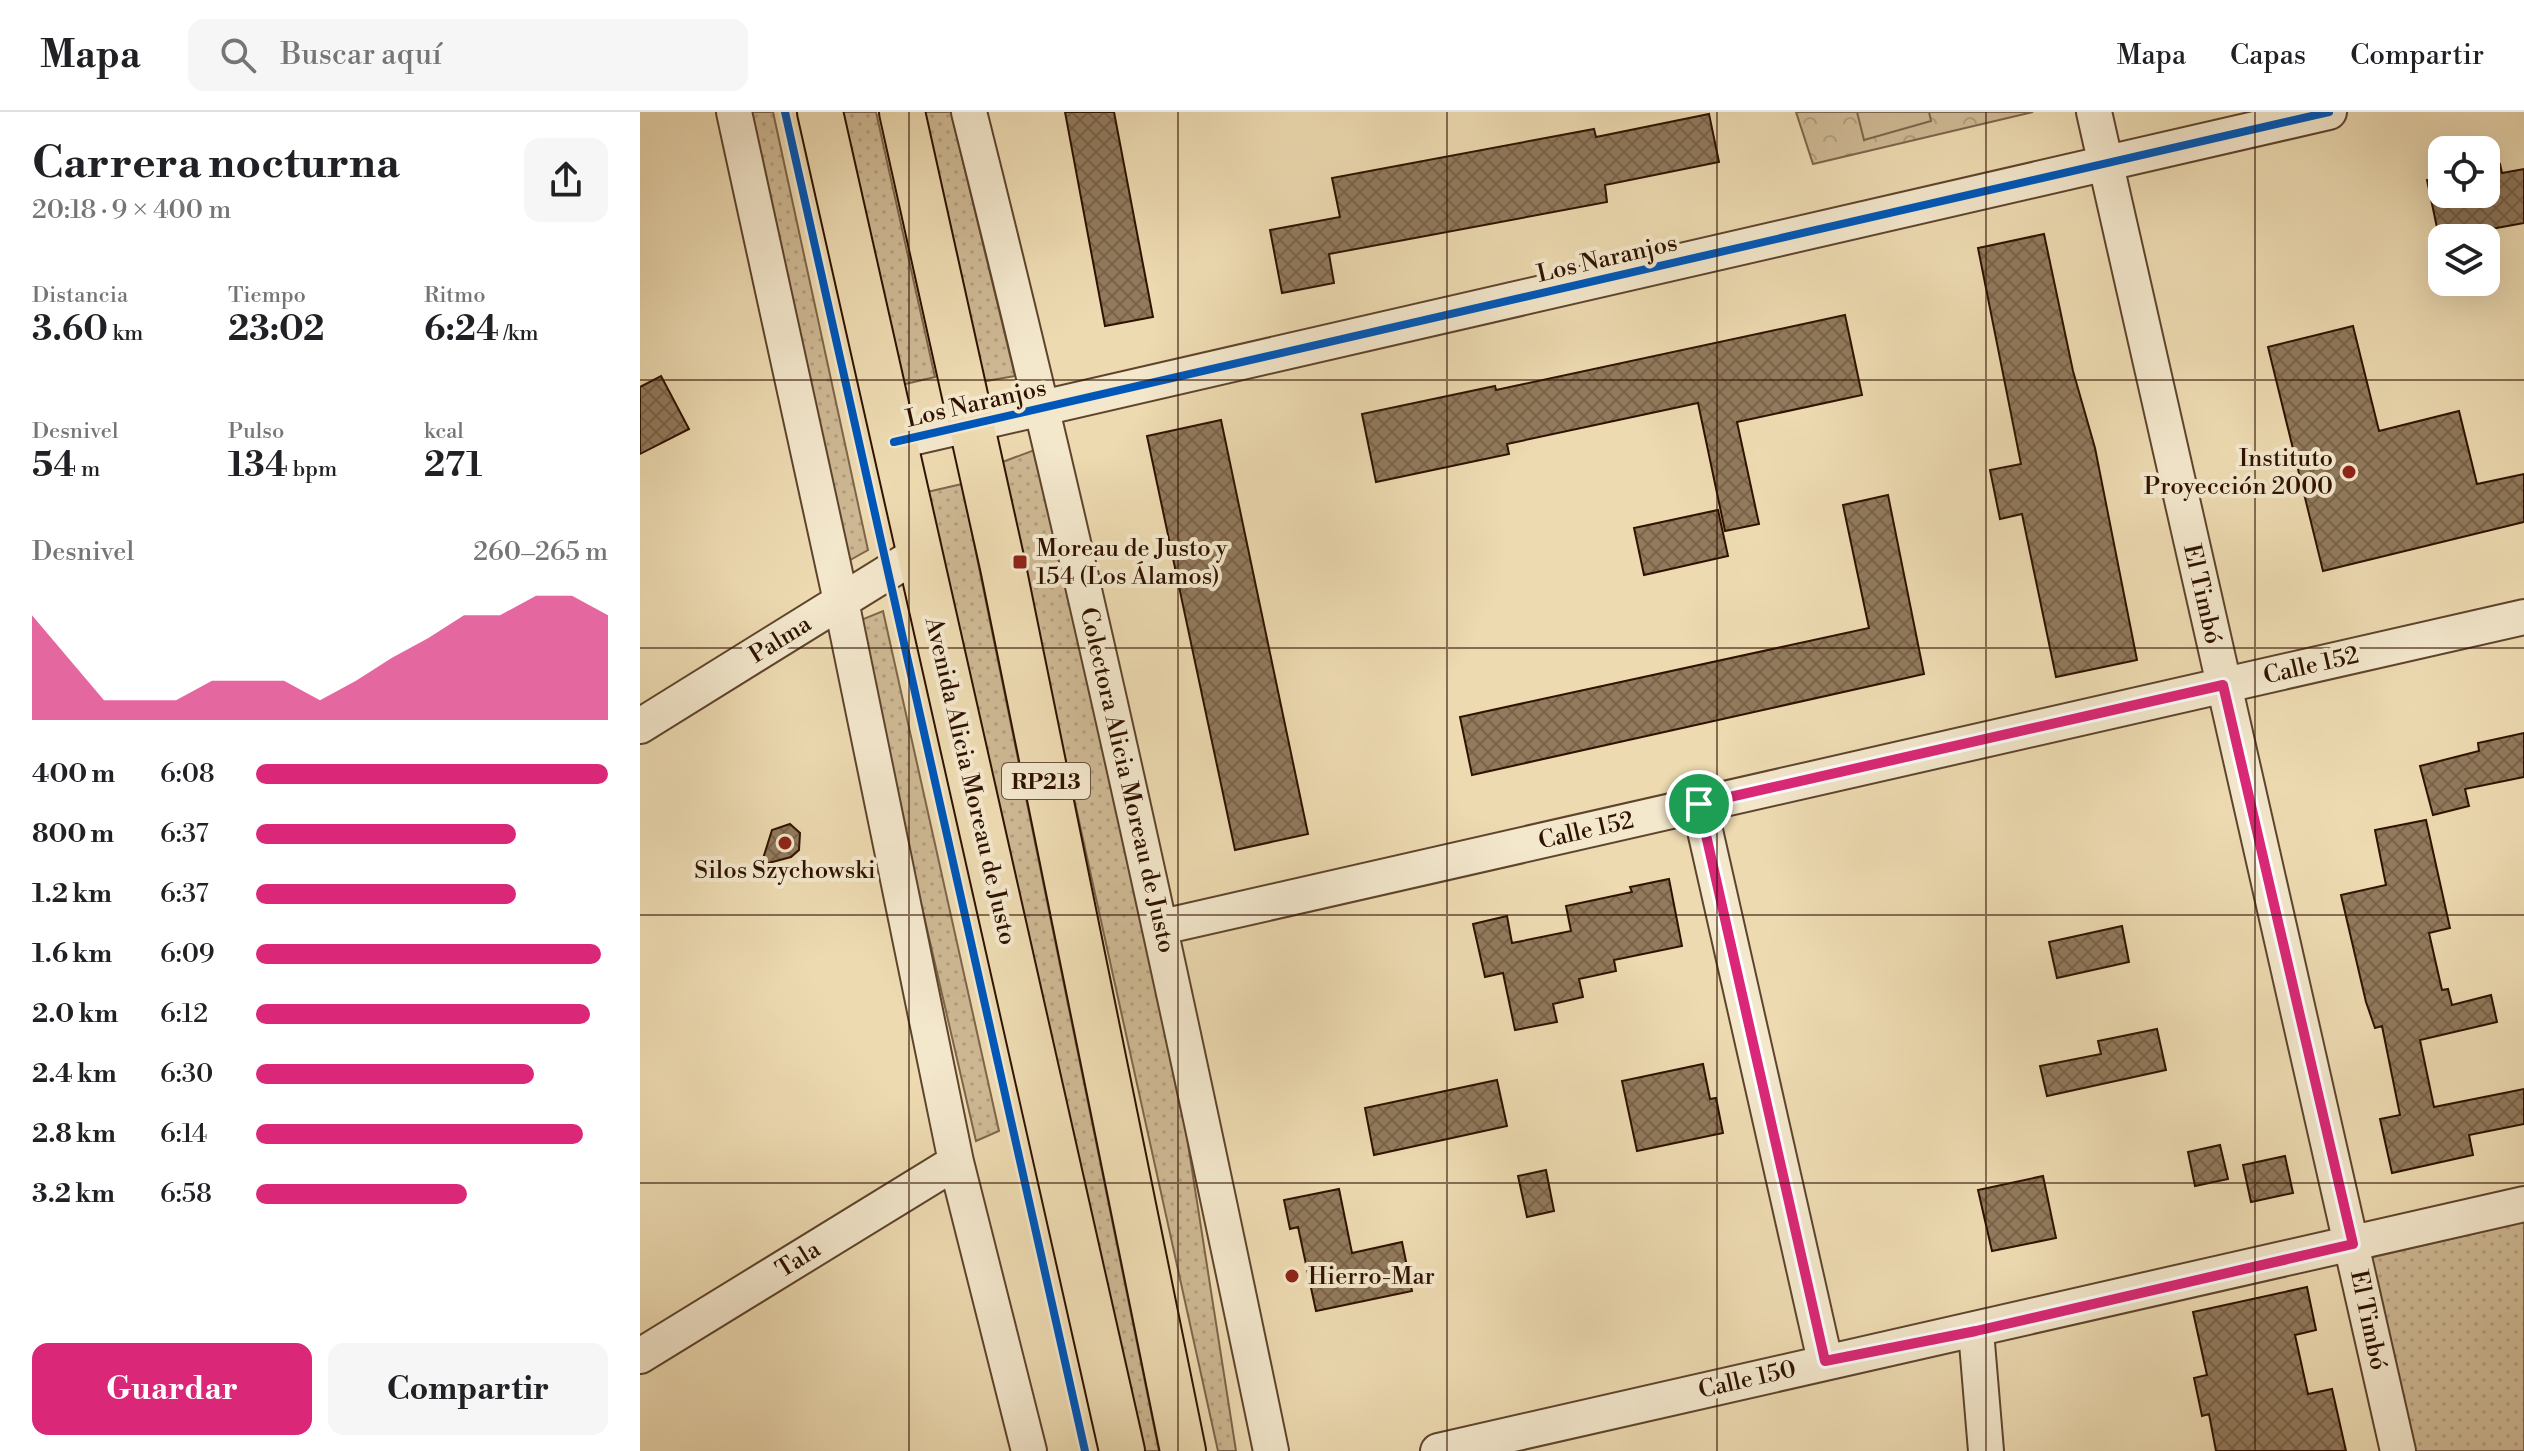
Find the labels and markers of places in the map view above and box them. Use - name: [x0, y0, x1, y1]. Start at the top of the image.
- place label: Instituto Proyección 2000: [2144, 444, 2333, 502]
- marker: Instituto Proyección 2000: [2340, 463, 2358, 481]
- place label: Moreau de Justo y 154 (Los Álamos): [1036, 534, 1228, 592]
- marker: Moreau de Justo y 154 (Los Álamos): [1011, 553, 1029, 571]
- pin: [1665, 770, 1733, 838]
- marker: Silos Szychowski: [776, 834, 794, 852]
- place label: Silos Szychowski: [694, 856, 876, 886]
- place label: Hierro-Mar: [1308, 1262, 1435, 1292]
- marker: Hierro-Mar: [1283, 1267, 1301, 1285]

